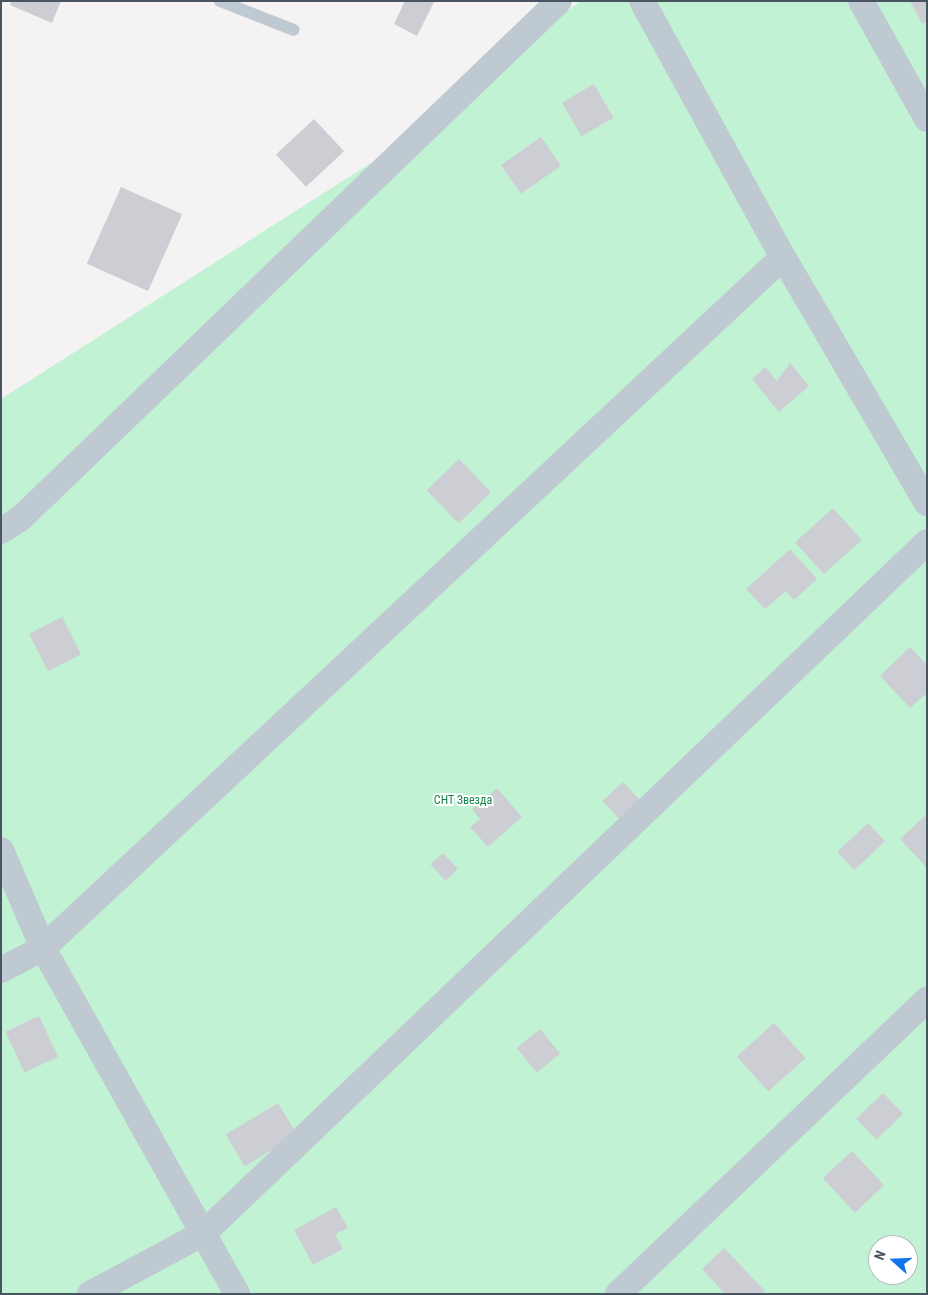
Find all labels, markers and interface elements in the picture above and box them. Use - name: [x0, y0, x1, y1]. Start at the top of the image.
- park label: СНТ Звезда: [434, 794, 492, 808]
- north arrow: [868, 1235, 918, 1285]
- text: N: [871, 1248, 889, 1262]

